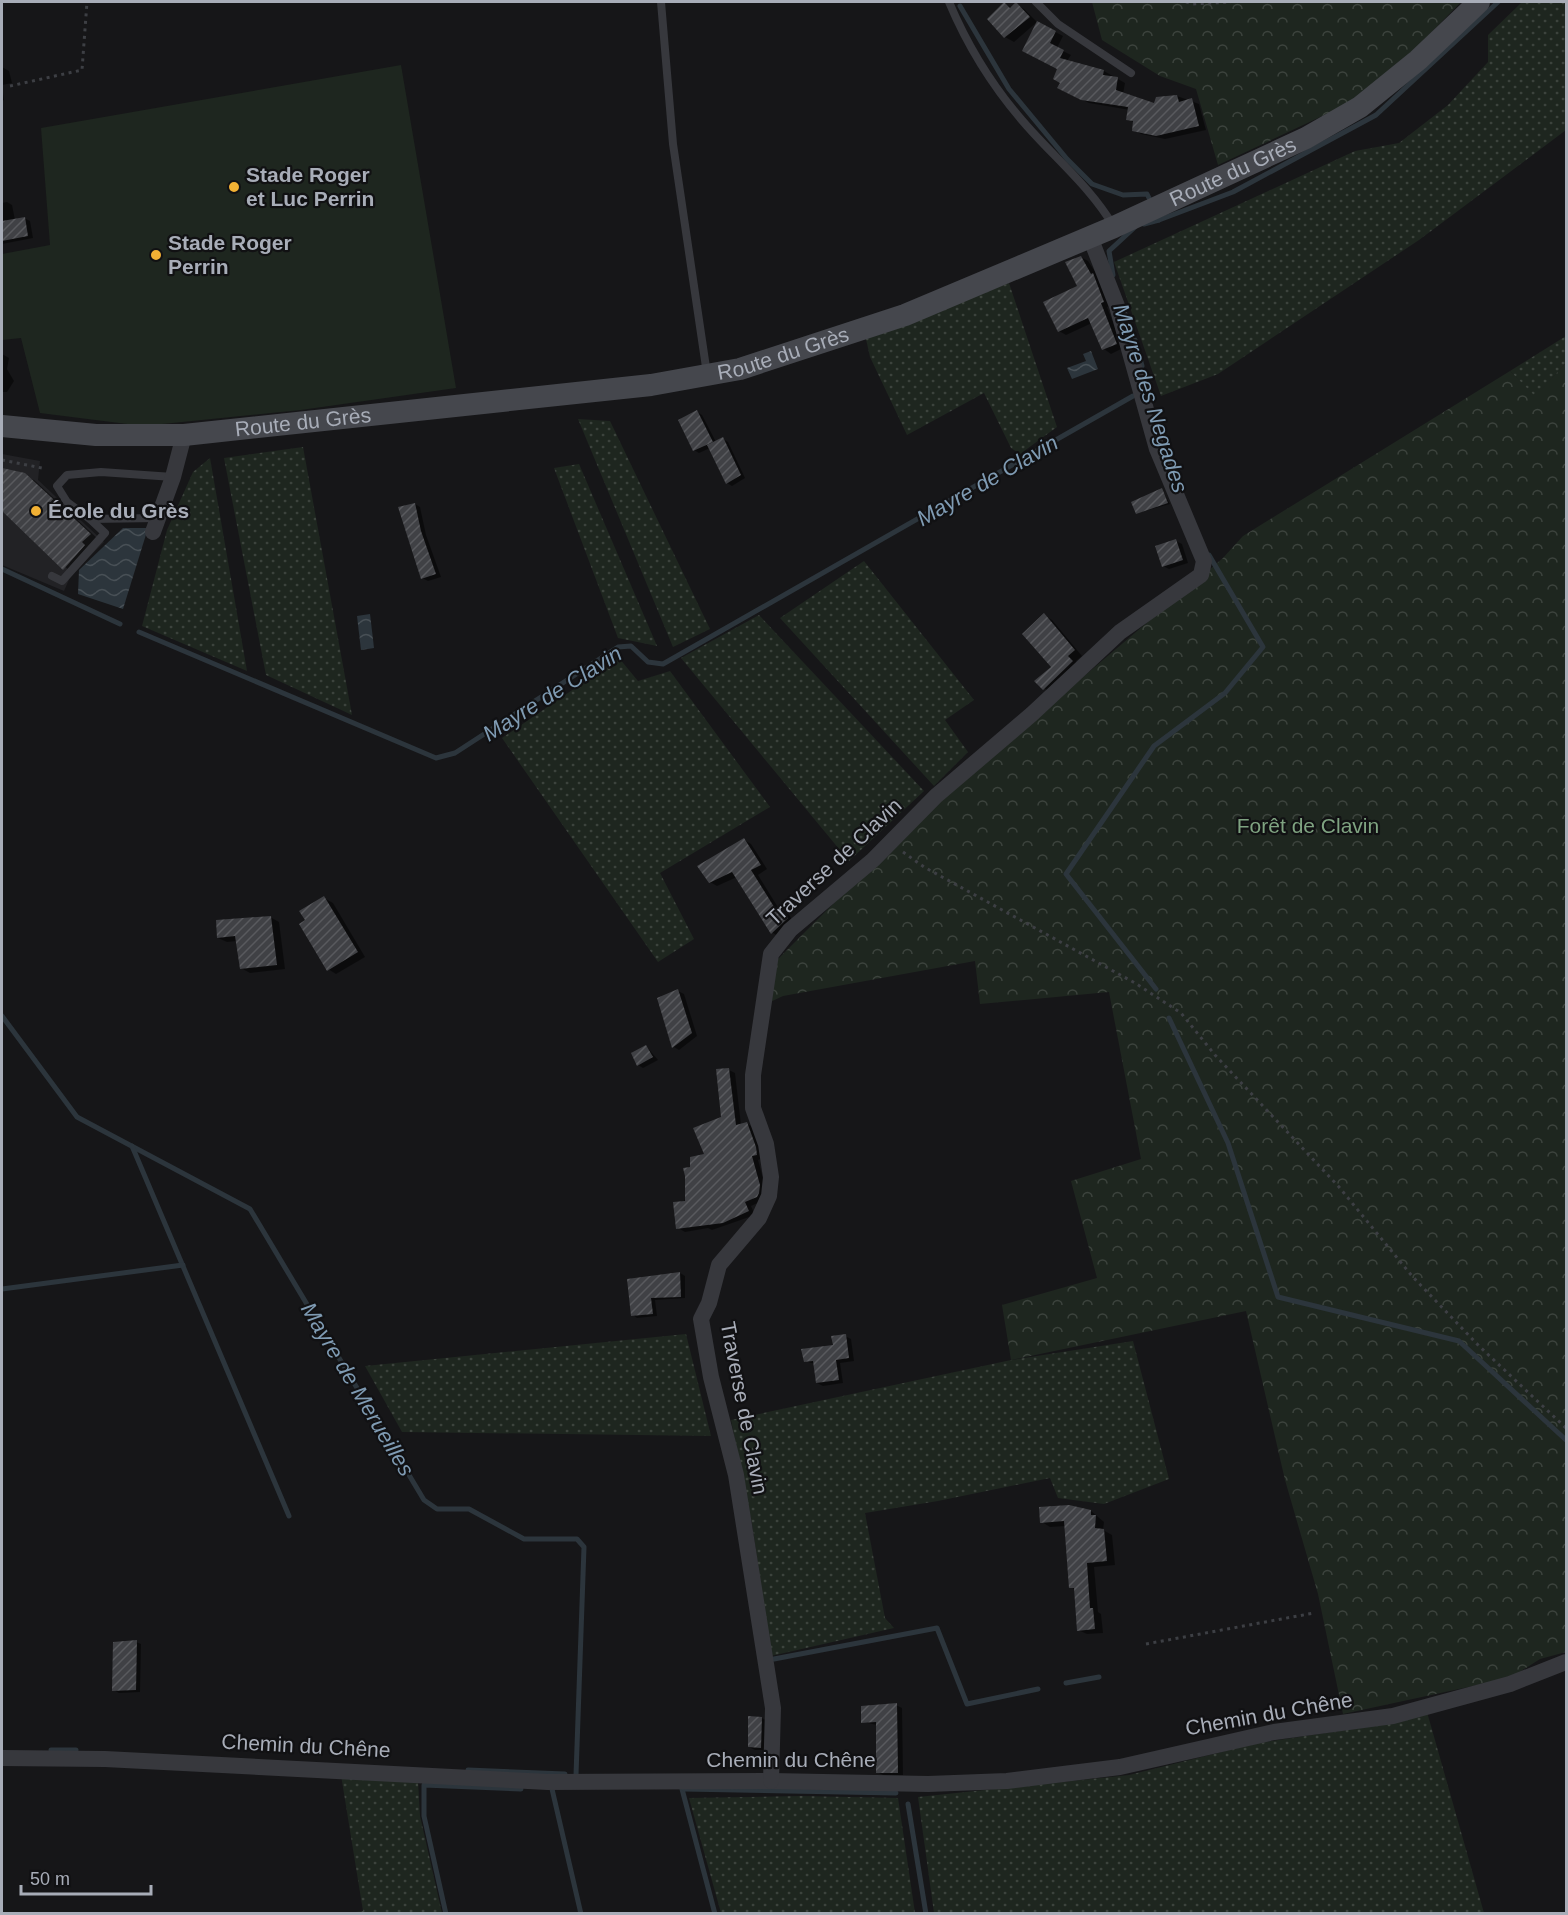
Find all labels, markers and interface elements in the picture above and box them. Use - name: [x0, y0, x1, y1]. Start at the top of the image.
- street label: Route du Grès: [1166, 132, 1300, 211]
- place label: Stade Roger et Luc Perrin: [246, 163, 374, 210]
- marker: Stade Roger et Luc Perrin: [227, 180, 241, 194]
- place label: Stade Roger Perrin: [168, 231, 292, 278]
- marker: Stade Roger Perrin: [149, 248, 163, 262]
- water label: Mayre des Negades: [1108, 301, 1193, 496]
- street label: Route du Grès: [715, 322, 852, 384]
- street label: Route du Grès: [234, 403, 372, 440]
- water label: Mayre de Clavin: [912, 430, 1062, 531]
- place label: École du Grès: [48, 499, 189, 522]
- marker: École du Grès: [29, 504, 43, 518]
- water label: Mayre de Clavin: [478, 641, 626, 746]
- street label: Traverse de Clavin: [762, 793, 906, 930]
- park label: Forêt de Clavin: [1237, 814, 1379, 837]
- water label: Mayre de Merueilles: [296, 1298, 419, 1481]
- street label: Traverse de Clavin: [716, 1320, 773, 1496]
- street label: Chemin du Chêne: [1184, 1687, 1354, 1740]
- street label: Chemin du Chêne: [221, 1730, 391, 1761]
- street label: Chemin du Chêne: [706, 1748, 876, 1771]
- scale bar: [21, 1858, 152, 1896]
- text: 50 m: [30, 1869, 70, 1889]

